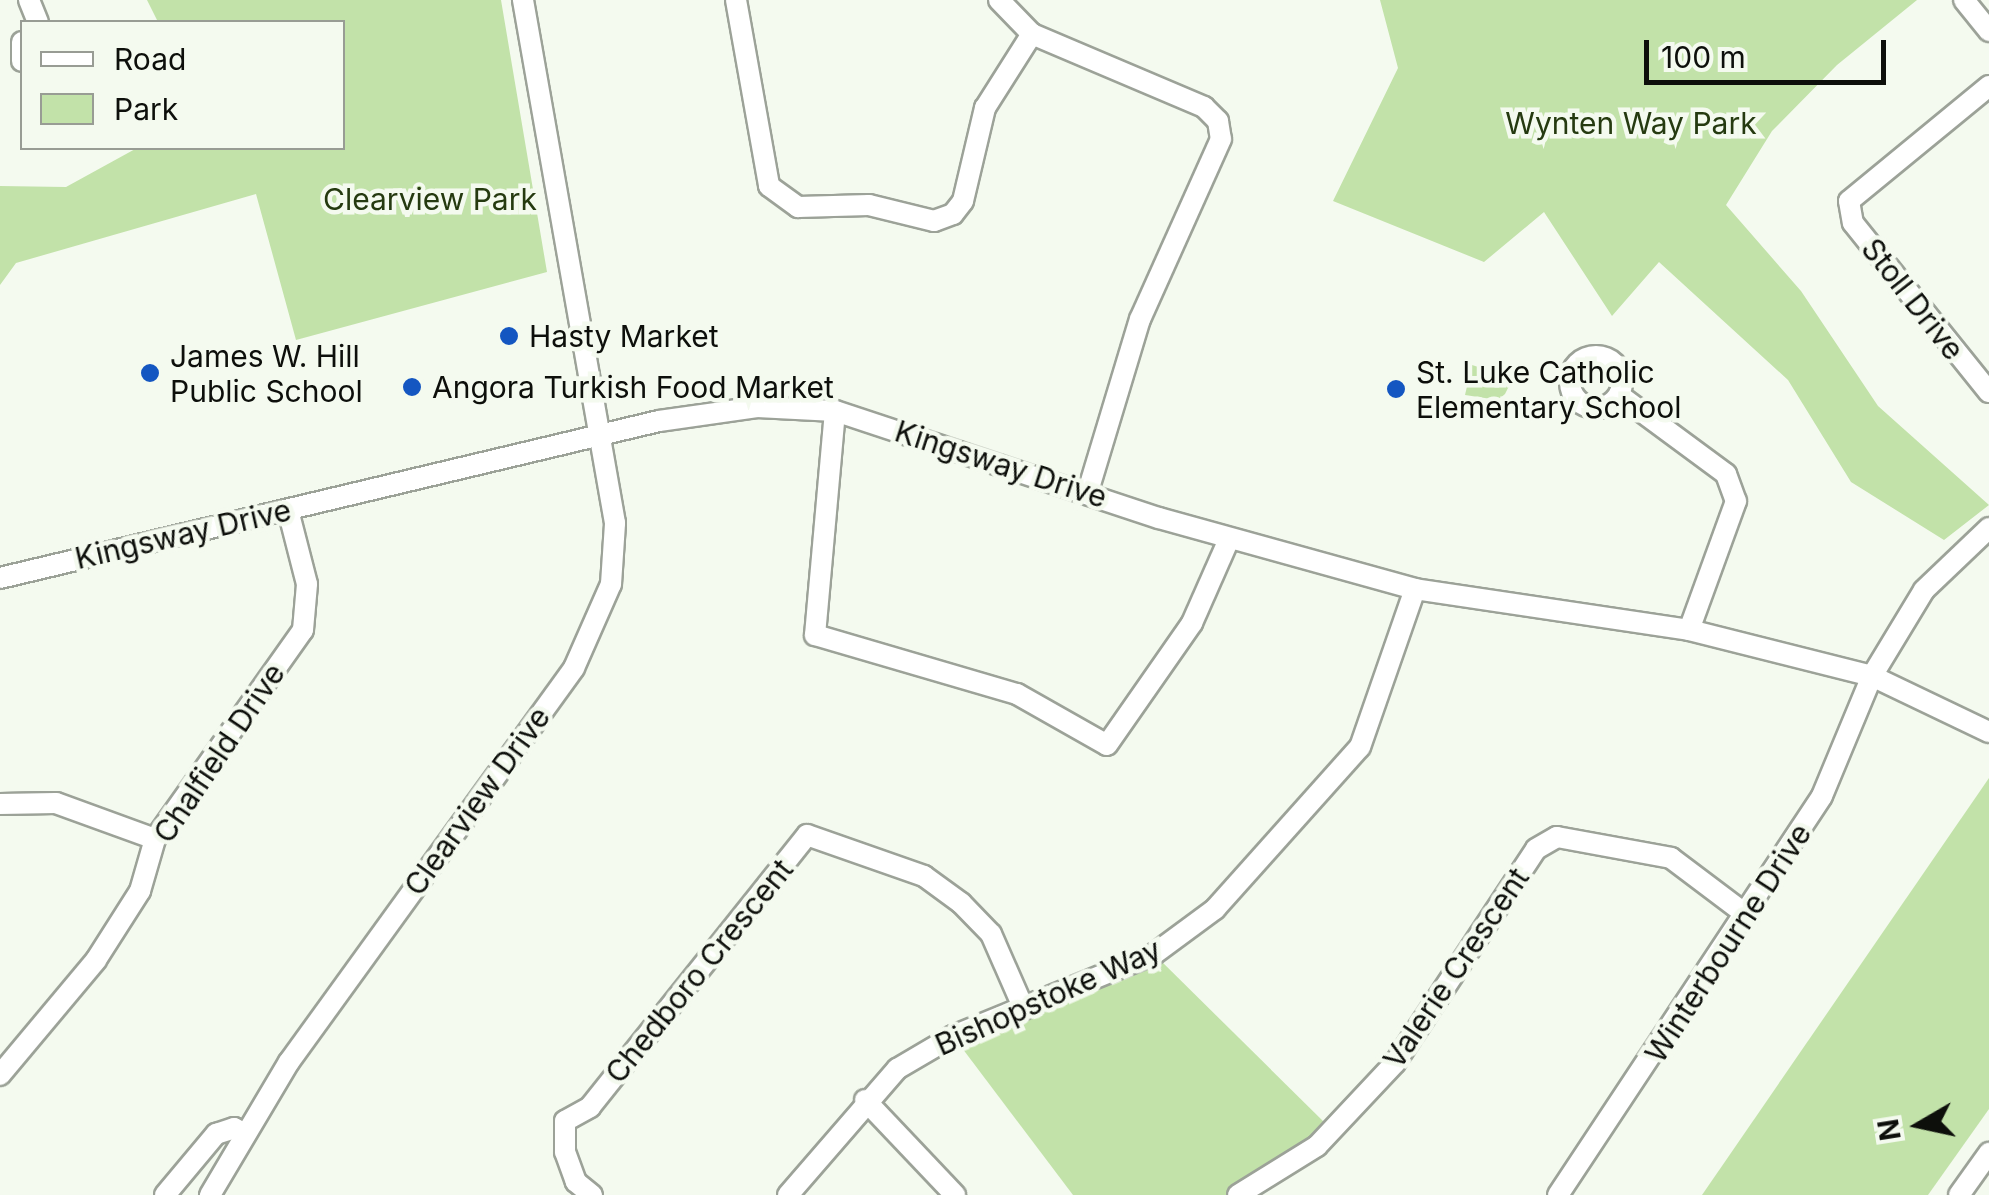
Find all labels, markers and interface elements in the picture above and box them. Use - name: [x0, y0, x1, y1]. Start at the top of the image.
- legend: [20, 20, 345, 150]
- scale bar: [1649, 20, 1892, 82]
- text: 100 m: [1661, 39, 1746, 75]
- text: Road: [114, 41, 186, 77]
- text: Park: [114, 91, 178, 127]
- park label: Wynten Way Park: [1505, 105, 1757, 141]
- park label: Clearview Park: [323, 181, 537, 217]
- street label: Stoll Drive: [1854, 231, 1972, 367]
- place label: Hasty Market: [529, 318, 718, 354]
- marker: Hasty Market: [498, 325, 520, 347]
- place label: James W. Hill Public School: [170, 338, 363, 408]
- place label: St. Luke Catholic Elementary School: [1416, 354, 1682, 424]
- marker: James W. Hill Public School: [139, 362, 161, 384]
- place label: Angora Turkish Food Market: [432, 369, 834, 405]
- marker: Angora Turkish Food Market: [401, 376, 423, 398]
- marker: St. Luke Catholic Elementary School: [1385, 378, 1407, 400]
- street label: Kingsway Drive: [891, 413, 1111, 515]
- street label: Kingsway Drive: [72, 492, 294, 576]
- street label: Chalfield Drive: [146, 657, 292, 849]
- street label: Clearview Drive: [397, 700, 557, 902]
- street label: Winterbourne Drive: [1637, 817, 1819, 1069]
- street label: Chedboro Crescent: [598, 852, 800, 1090]
- street label: Valerie Crescent: [1376, 861, 1536, 1075]
- street label: Bishopstoke Way: [930, 931, 1166, 1063]
- north arrow: [1869, 1075, 1969, 1175]
- text: N: [1871, 1116, 1908, 1143]

